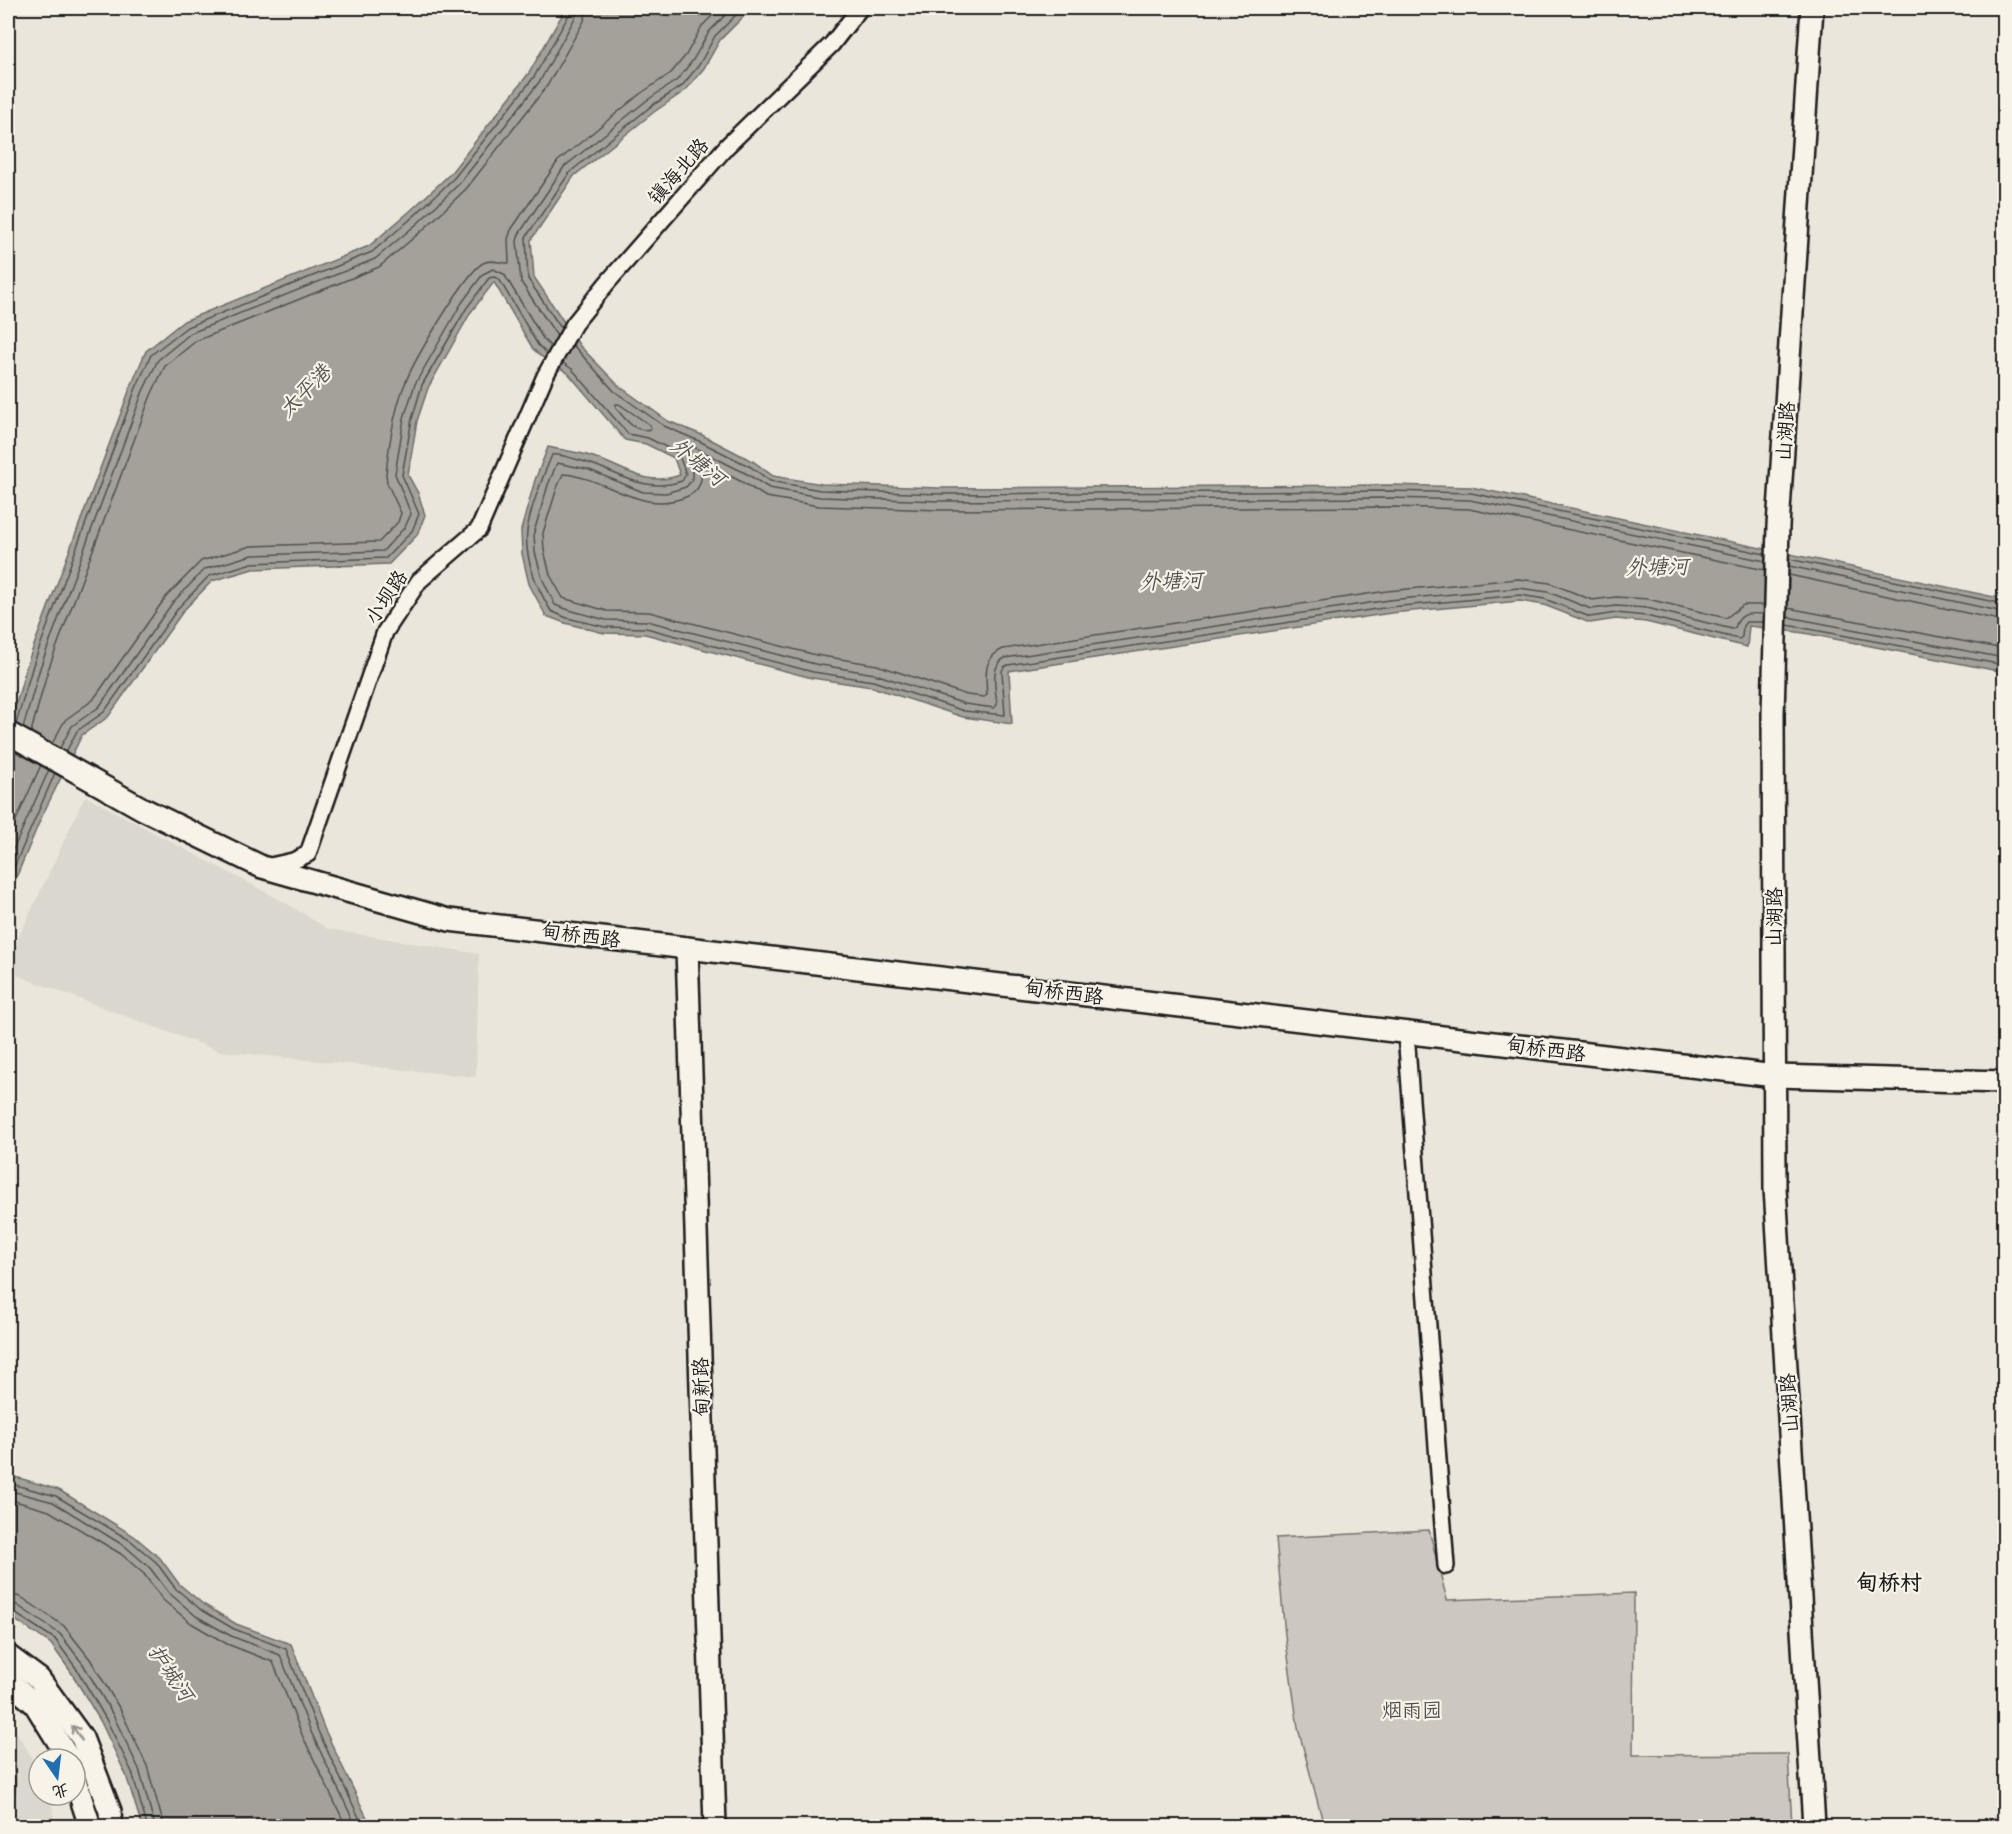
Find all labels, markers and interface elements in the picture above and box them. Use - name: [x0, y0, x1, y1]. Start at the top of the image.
- street label: 镇海北路: [643, 133, 718, 212]
- water label: 太平港: [274, 359, 341, 426]
- street label: 山湖路: [1772, 399, 1804, 462]
- water label: 外塘河: [662, 433, 732, 498]
- water label: 外塘河: [1625, 554, 1692, 586]
- street label: 小坝路: [360, 565, 417, 631]
- water label: 外塘河: [1139, 568, 1206, 600]
- street label: 山湖路: [1763, 886, 1791, 947]
- street label: 甸桥西路: [539, 919, 623, 957]
- street label: 甸桥西路: [1022, 976, 1106, 1014]
- street label: 甸桥西路: [1504, 1033, 1588, 1071]
- street label: 甸新路: [689, 1355, 719, 1417]
- street label: 山湖路: [1776, 1371, 1808, 1434]
- district label: 甸桥村: [1856, 1570, 1922, 1601]
- water label: 护城河: [138, 1640, 200, 1712]
- park label: 烟雨园: [1382, 1699, 1442, 1727]
- one-way arrow: [71, 1725, 83, 1742]
- north arrow: [27, 1747, 87, 1807]
- text: 北: [49, 1776, 71, 1802]

